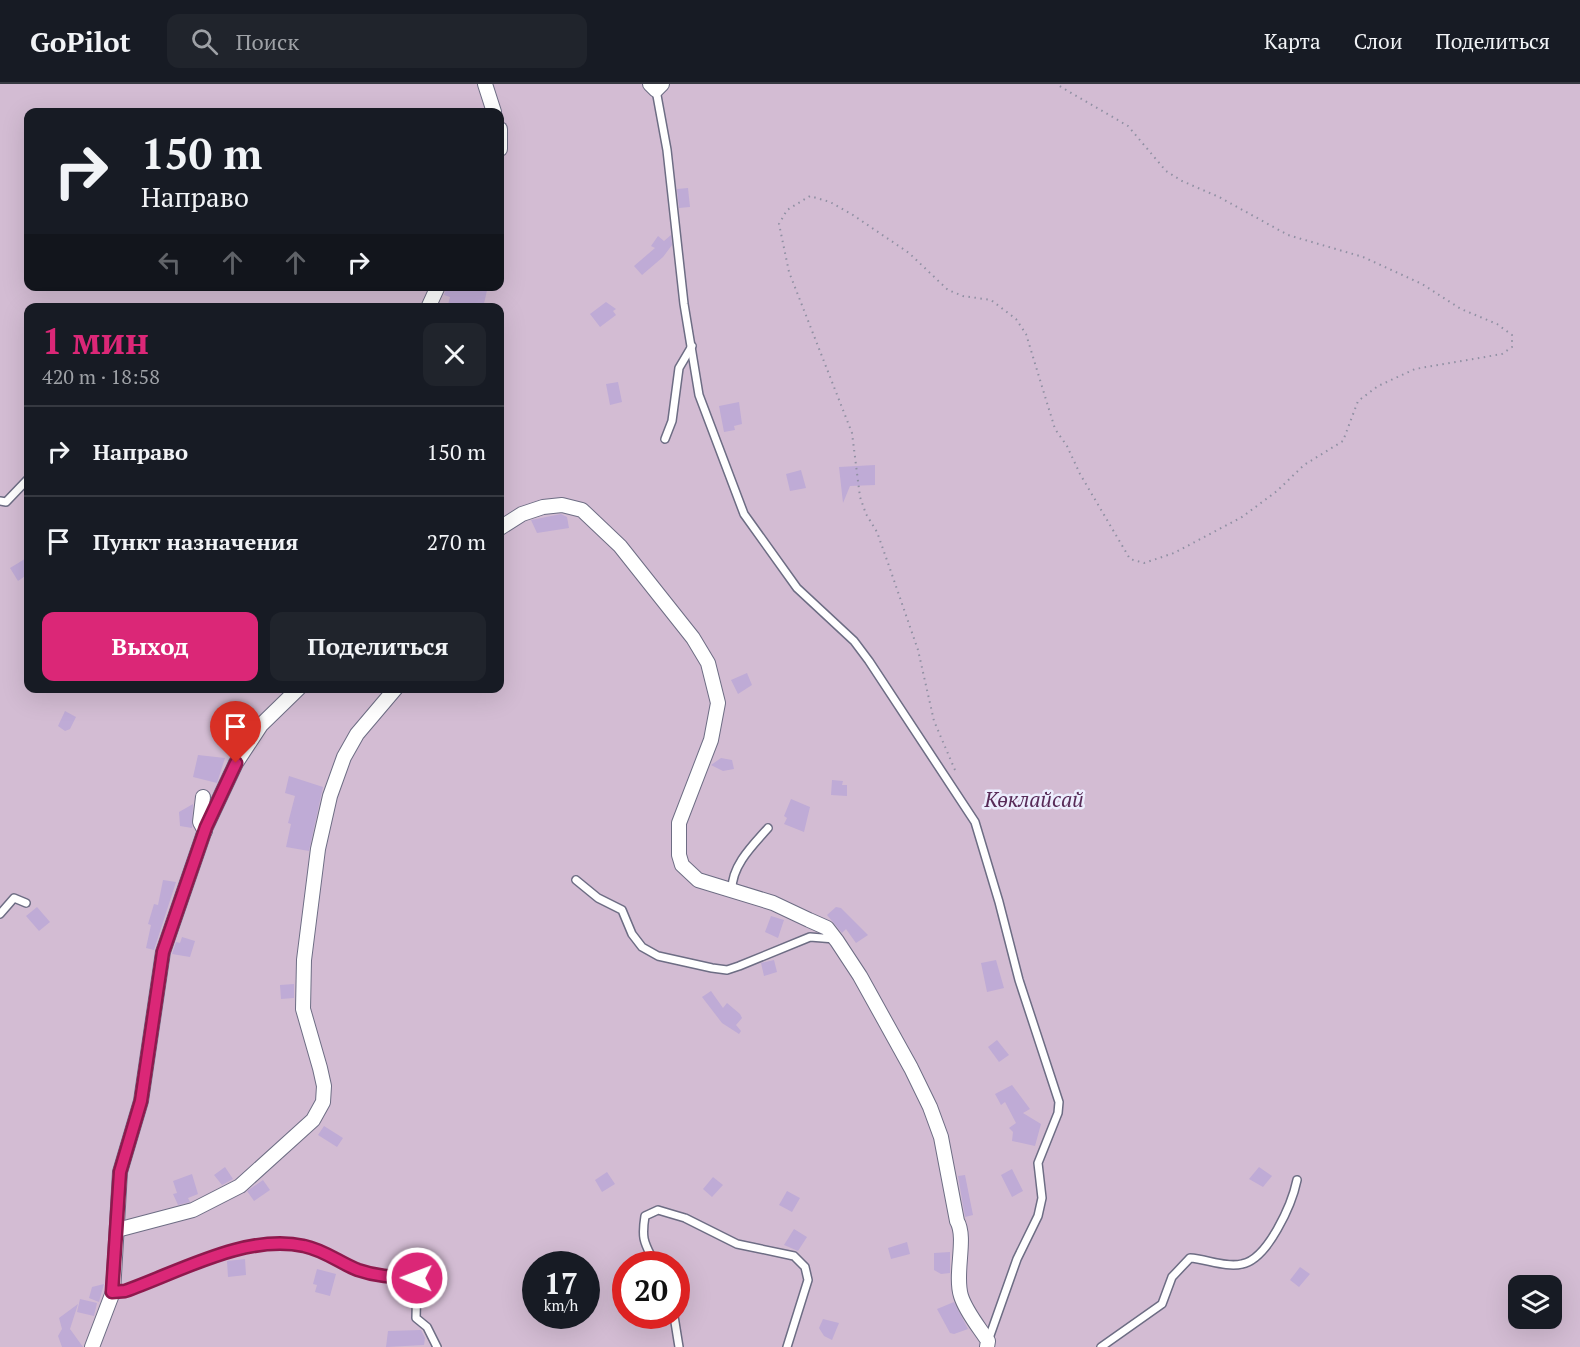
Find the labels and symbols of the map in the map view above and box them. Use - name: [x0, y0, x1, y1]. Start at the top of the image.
- pin: [210, 701, 261, 763]
- park label: Көклайсай: [983, 785, 1084, 813]
- position arrow: [385, 1246, 449, 1310]
- speed limit sign: 20: [612, 1251, 690, 1329]

